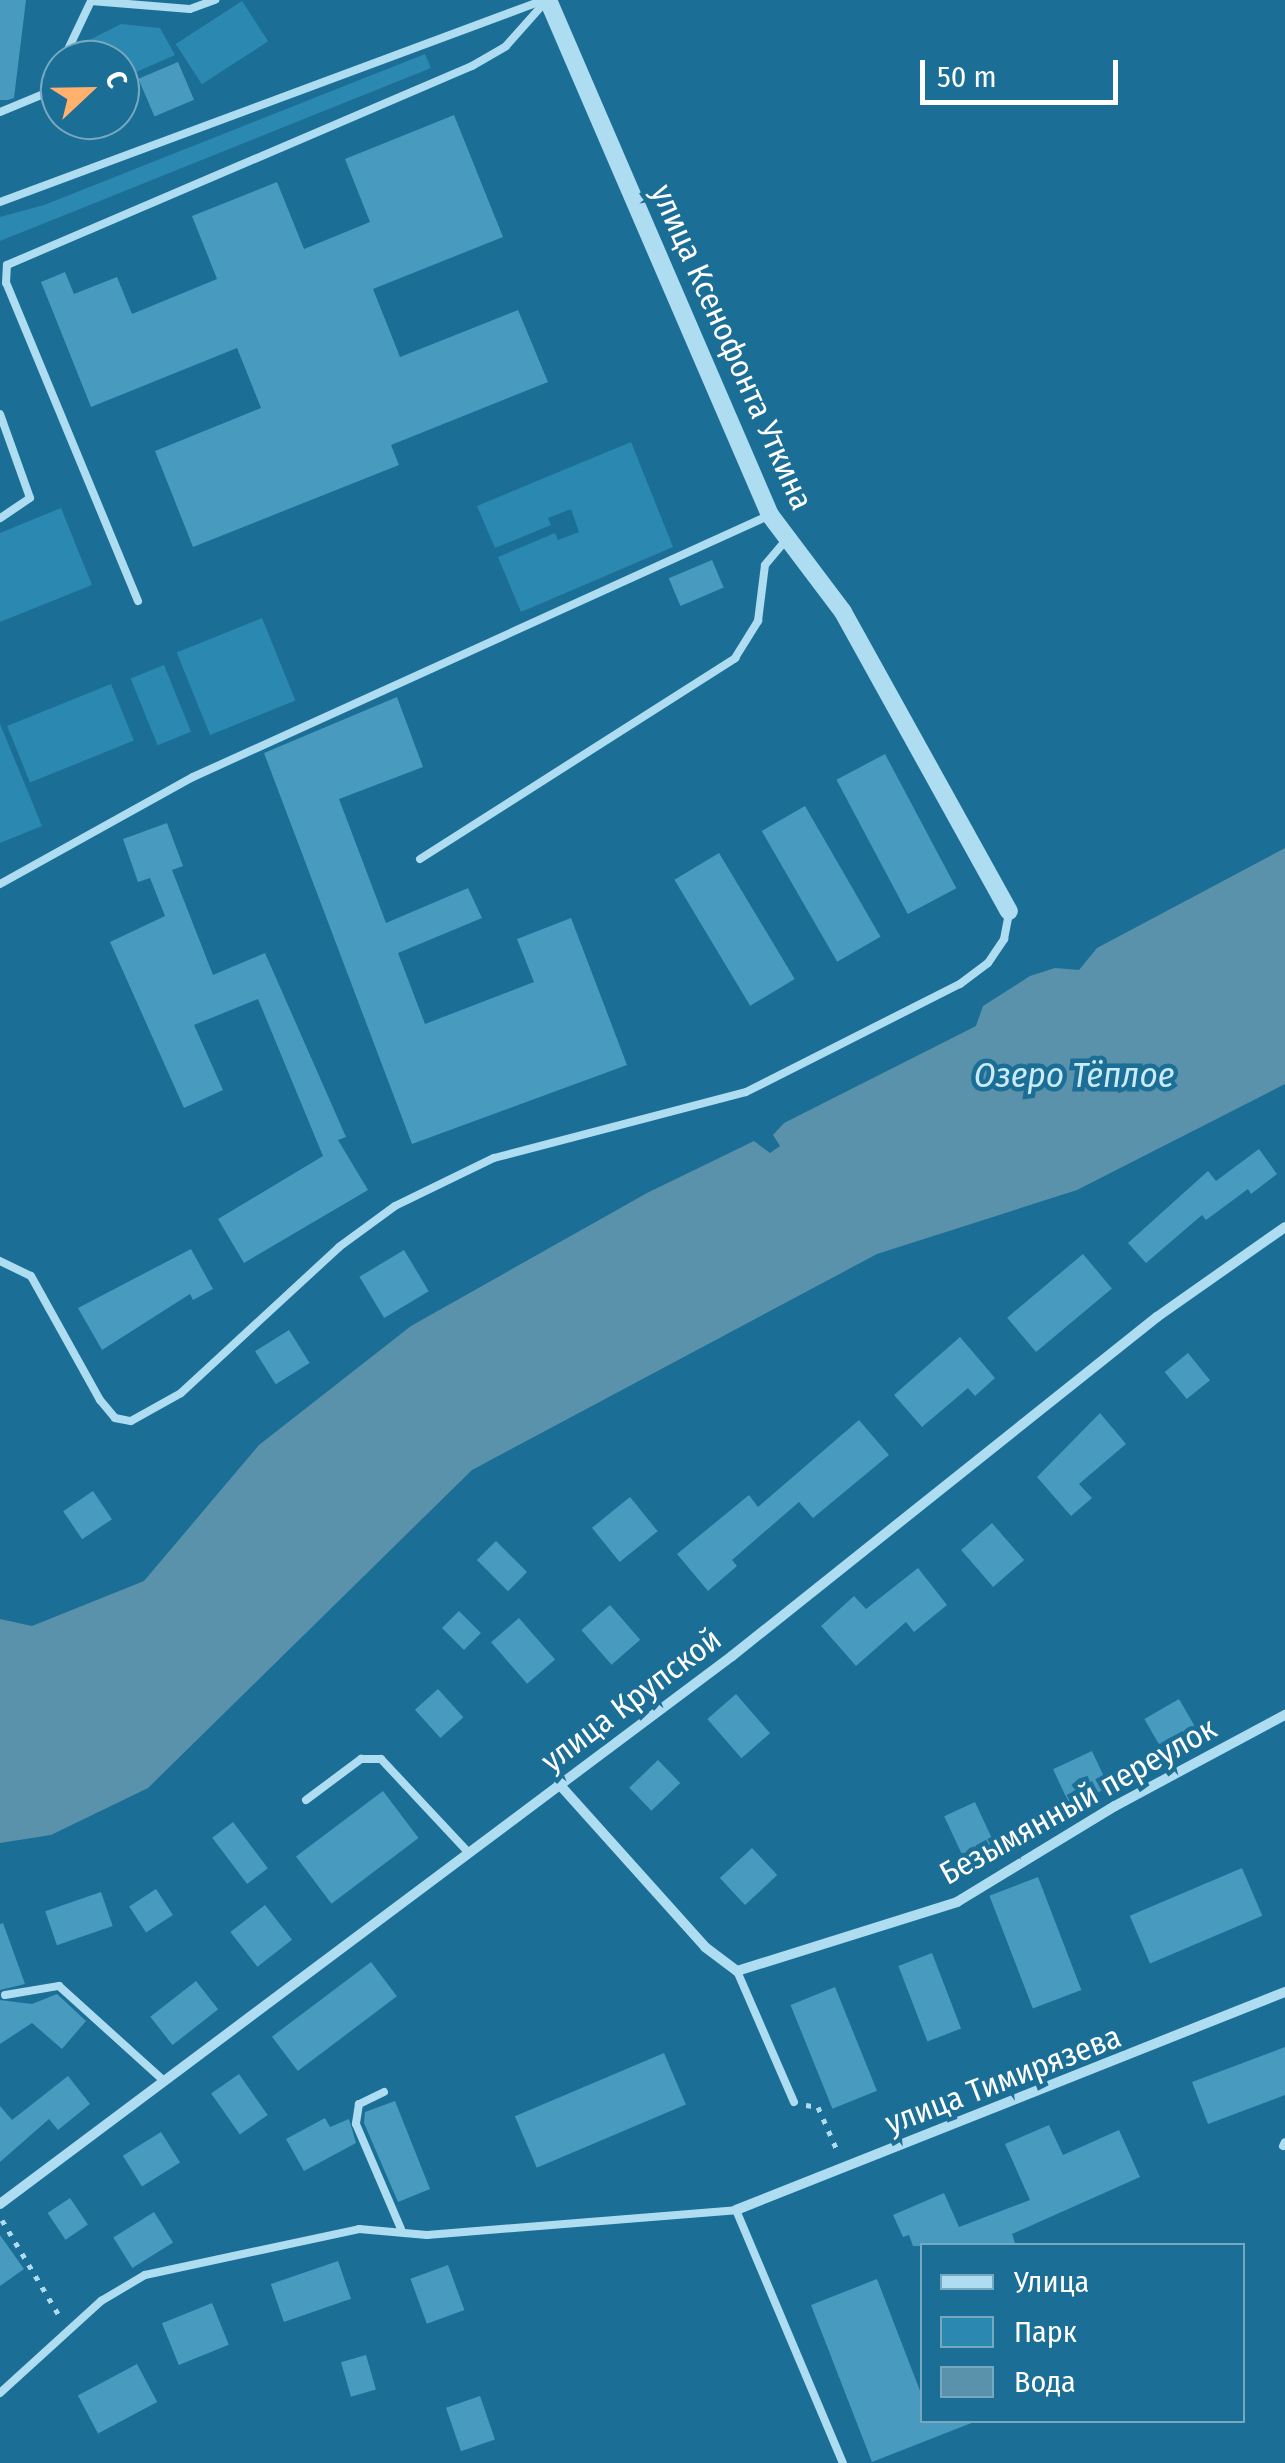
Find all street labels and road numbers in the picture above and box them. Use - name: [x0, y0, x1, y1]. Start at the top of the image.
- street label: улица Ксенофонта Уткина: [643, 178, 821, 516]
- street label: улица Крупской: [533, 1620, 729, 1780]
- street label: Безымянный переулок: [933, 1709, 1223, 1893]
- street label: улица Тимирязева: [880, 2017, 1126, 2143]

